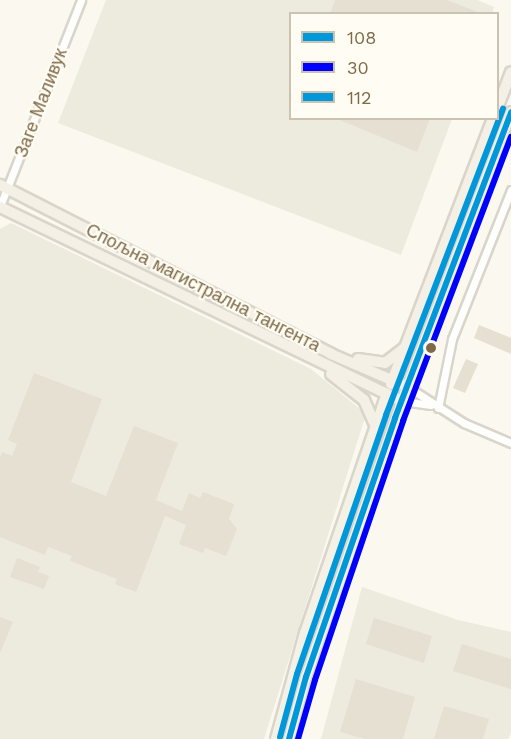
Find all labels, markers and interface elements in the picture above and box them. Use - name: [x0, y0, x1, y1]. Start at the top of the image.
- legend: [289, 12, 499, 120]
- text: 108: [347, 27, 376, 48]
- street label: Заге Маливук: [10, 45, 72, 161]
- text: 30: [347, 57, 369, 78]
- text: 112: [347, 87, 372, 108]
- street label: Спољна магистрална тангента: [82, 219, 324, 357]
- unlabelled marker: [425, 342, 437, 354]

